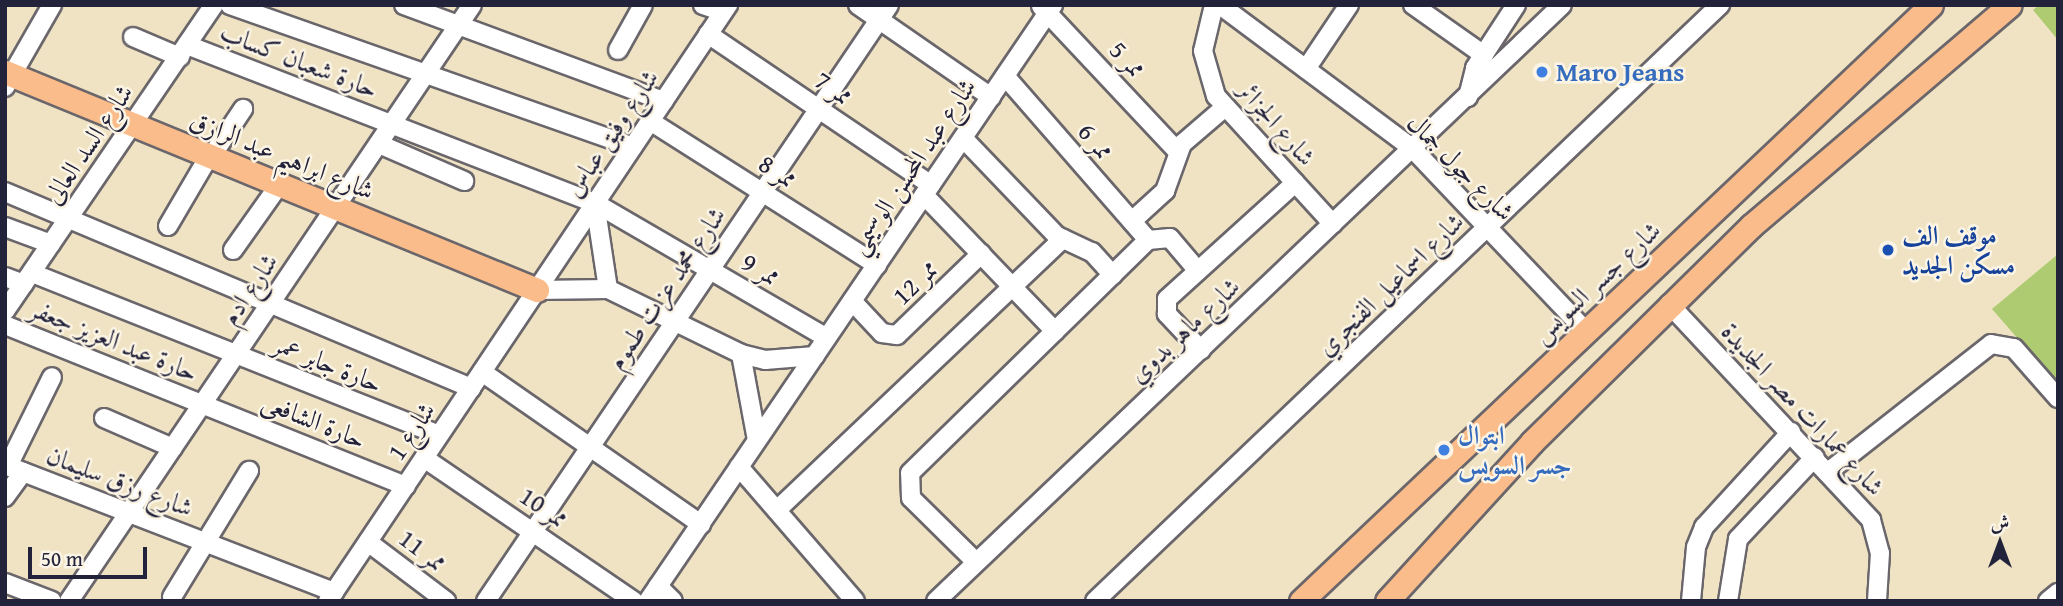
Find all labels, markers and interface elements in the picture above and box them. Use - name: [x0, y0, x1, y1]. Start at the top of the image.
- street label: حارة شعبان كساب: [216, 16, 382, 104]
- street label: ممر 5: [1103, 34, 1153, 84]
- place label: Maro Jeans: [1556, 56, 1684, 88]
- street label: شارع وفيق عباس: [557, 63, 665, 203]
- street label: ممر 7: [809, 64, 859, 112]
- marker: Maro Jeans: [1534, 64, 1550, 80]
- street label: شارع عبد المحسن الوسيمي: [842, 72, 982, 260]
- street label: شارع الجزائر: [1232, 74, 1322, 172]
- street label: شارع السد العالى: [36, 78, 140, 210]
- street label: شارع ابراهيم عبد الرازق: [185, 104, 379, 206]
- street label: شارع جول جمال: [1401, 107, 1521, 227]
- street label: ممر 6: [1071, 116, 1121, 166]
- street label: ممر 8: [753, 147, 803, 195]
- street label: شارع محمد عزت طموم: [600, 201, 732, 375]
- street label: شارع اسماعيل الفنجري: [1310, 206, 1470, 362]
- street label: شارع جسر السويس: [1525, 214, 1667, 350]
- place label: موقف الف مسكن الجديد: [1902, 219, 2015, 280]
- marker: موقف الف مسكن الجديد: [1880, 242, 1896, 258]
- street label: ممر 9: [736, 246, 786, 292]
- street label: شارع ادم: [214, 247, 284, 331]
- street label: ممر 12: [886, 253, 944, 311]
- street label: شارع ماهر بدوي: [1122, 271, 1246, 389]
- street label: حارة عبد العزيز جعفر: [26, 292, 202, 388]
- street label: شارع عمارات مصر الجديدة: [1715, 316, 1891, 502]
- street label: حارة جابر عمر: [269, 327, 387, 399]
- street label: حارة الشافعى: [258, 385, 370, 455]
- street label: شارع 1: [380, 396, 442, 466]
- place label: ابتوال جسر السويس: [1458, 419, 1572, 480]
- street label: شارع رزق سليمان: [42, 439, 198, 523]
- marker: ابتوال جسر السويس: [1436, 442, 1452, 458]
- street label: ممر 10: [514, 480, 574, 534]
- north arrow: [1965, 508, 2035, 578]
- text: ش: [1991, 508, 2009, 536]
- street label: ممر 11: [393, 522, 453, 578]
- scale bar: [32, 532, 150, 576]
- text: 50 m: [41, 543, 83, 574]

